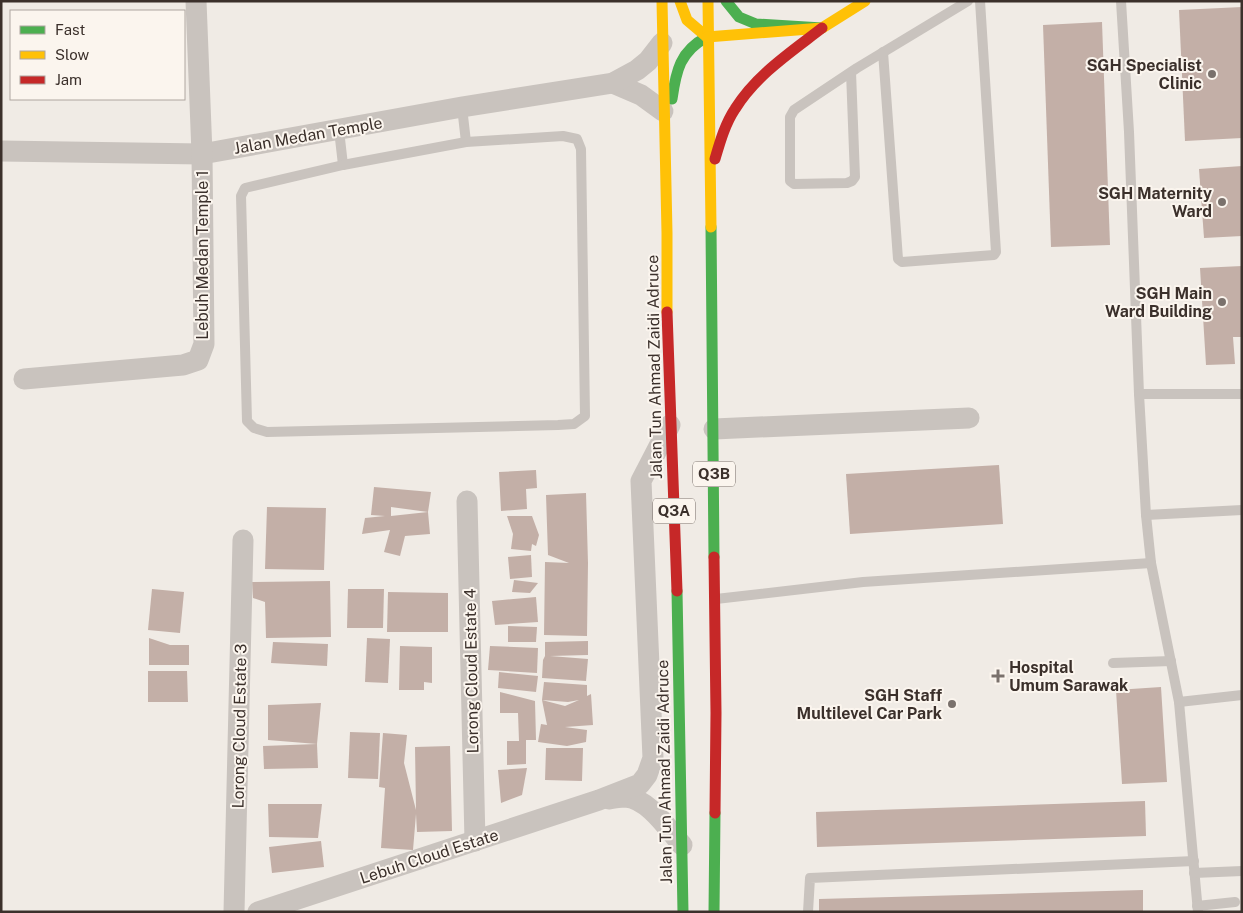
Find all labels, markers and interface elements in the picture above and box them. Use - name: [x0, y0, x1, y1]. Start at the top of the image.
- legend: [10, 10, 185, 100]
- text: Fast: [55, 21, 85, 38]
- text: Slow: [55, 46, 90, 63]
- place label: SGH Specialist Clinic: [1086, 56, 1202, 93]
- marker: SGH Specialist Clinic: [1206, 68, 1218, 80]
- text: Jam: [55, 71, 82, 88]
- street label: Jalan Medan Temple: [232, 113, 384, 158]
- street label: Lebuh Medan Temple 1: [193, 170, 212, 340]
- place label: SGH Maternity Ward: [1098, 184, 1212, 221]
- marker: SGH Maternity Ward: [1216, 196, 1228, 208]
- street label: Jalan Tun Ahmad Zaidi Adruce: [643, 255, 666, 479]
- place label: SGH Main Ward Building: [1105, 284, 1212, 321]
- marker: SGH Main Ward Building: [1216, 296, 1228, 308]
- road number: Q3B: [693, 462, 735, 486]
- road number: Q3A: [653, 498, 695, 524]
- street label: Lorong Cloud Estate 4: [461, 588, 482, 753]
- street label: Lorong Cloud Estate 3: [229, 643, 250, 809]
- place label: Hospital Umum Sarawak: [1009, 658, 1128, 695]
- street label: Jalan Tun Ahmad Zaidi Adruce: [653, 660, 676, 884]
- marker: Hospital Umum Sarawak: [991, 669, 1005, 683]
- place label: SGH Staff Multilevel Car Park: [796, 686, 943, 723]
- marker: SGH Staff Multilevel Car Park: [946, 698, 958, 710]
- street label: Lebuh Cloud Estate: [357, 825, 501, 888]

